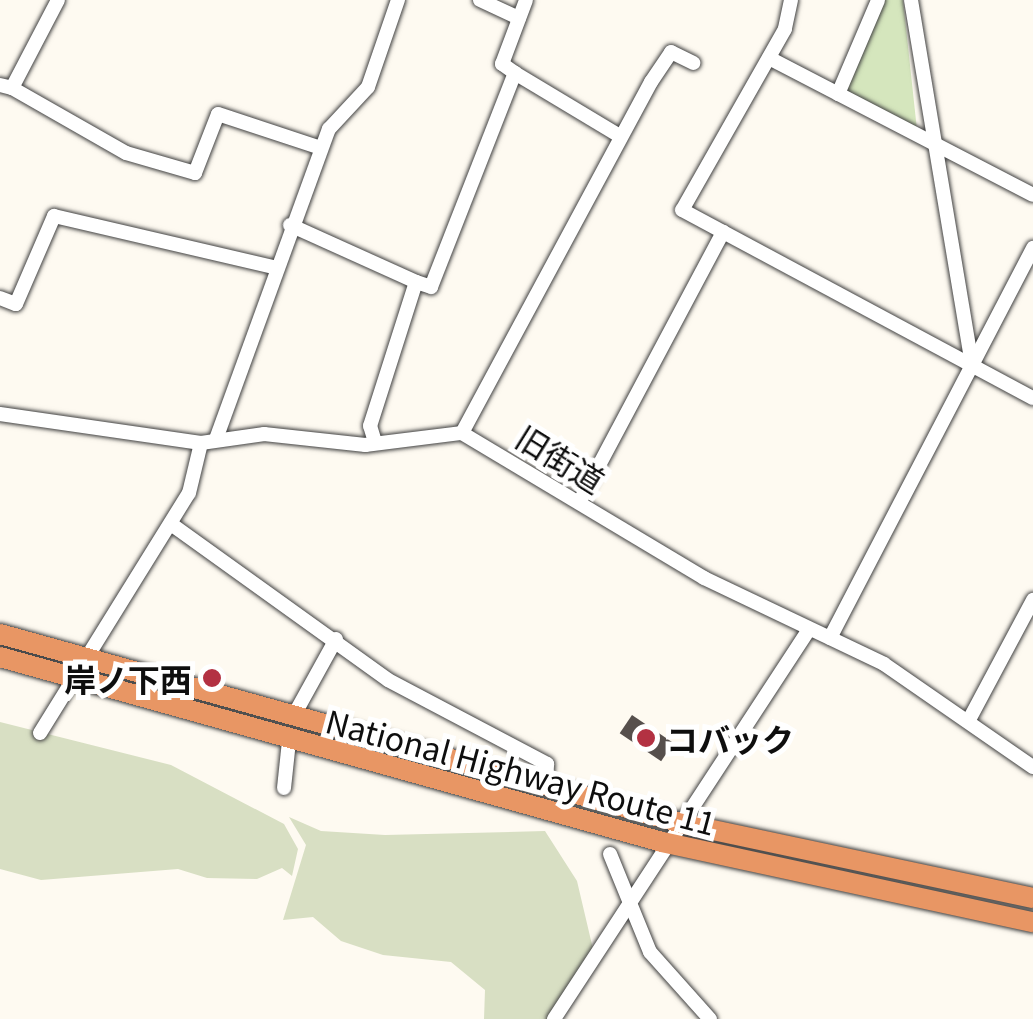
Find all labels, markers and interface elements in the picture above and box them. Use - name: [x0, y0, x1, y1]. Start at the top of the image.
- street label: 旧街道: [510, 416, 612, 500]
- place label: 岸ノ下西: [64, 659, 192, 697]
- marker: 岸ノ下西: [201, 667, 223, 689]
- street label: National Highway Route 11: [322, 700, 720, 842]
- place label: コバック: [666, 719, 794, 757]
- marker: コバック: [635, 727, 657, 749]

